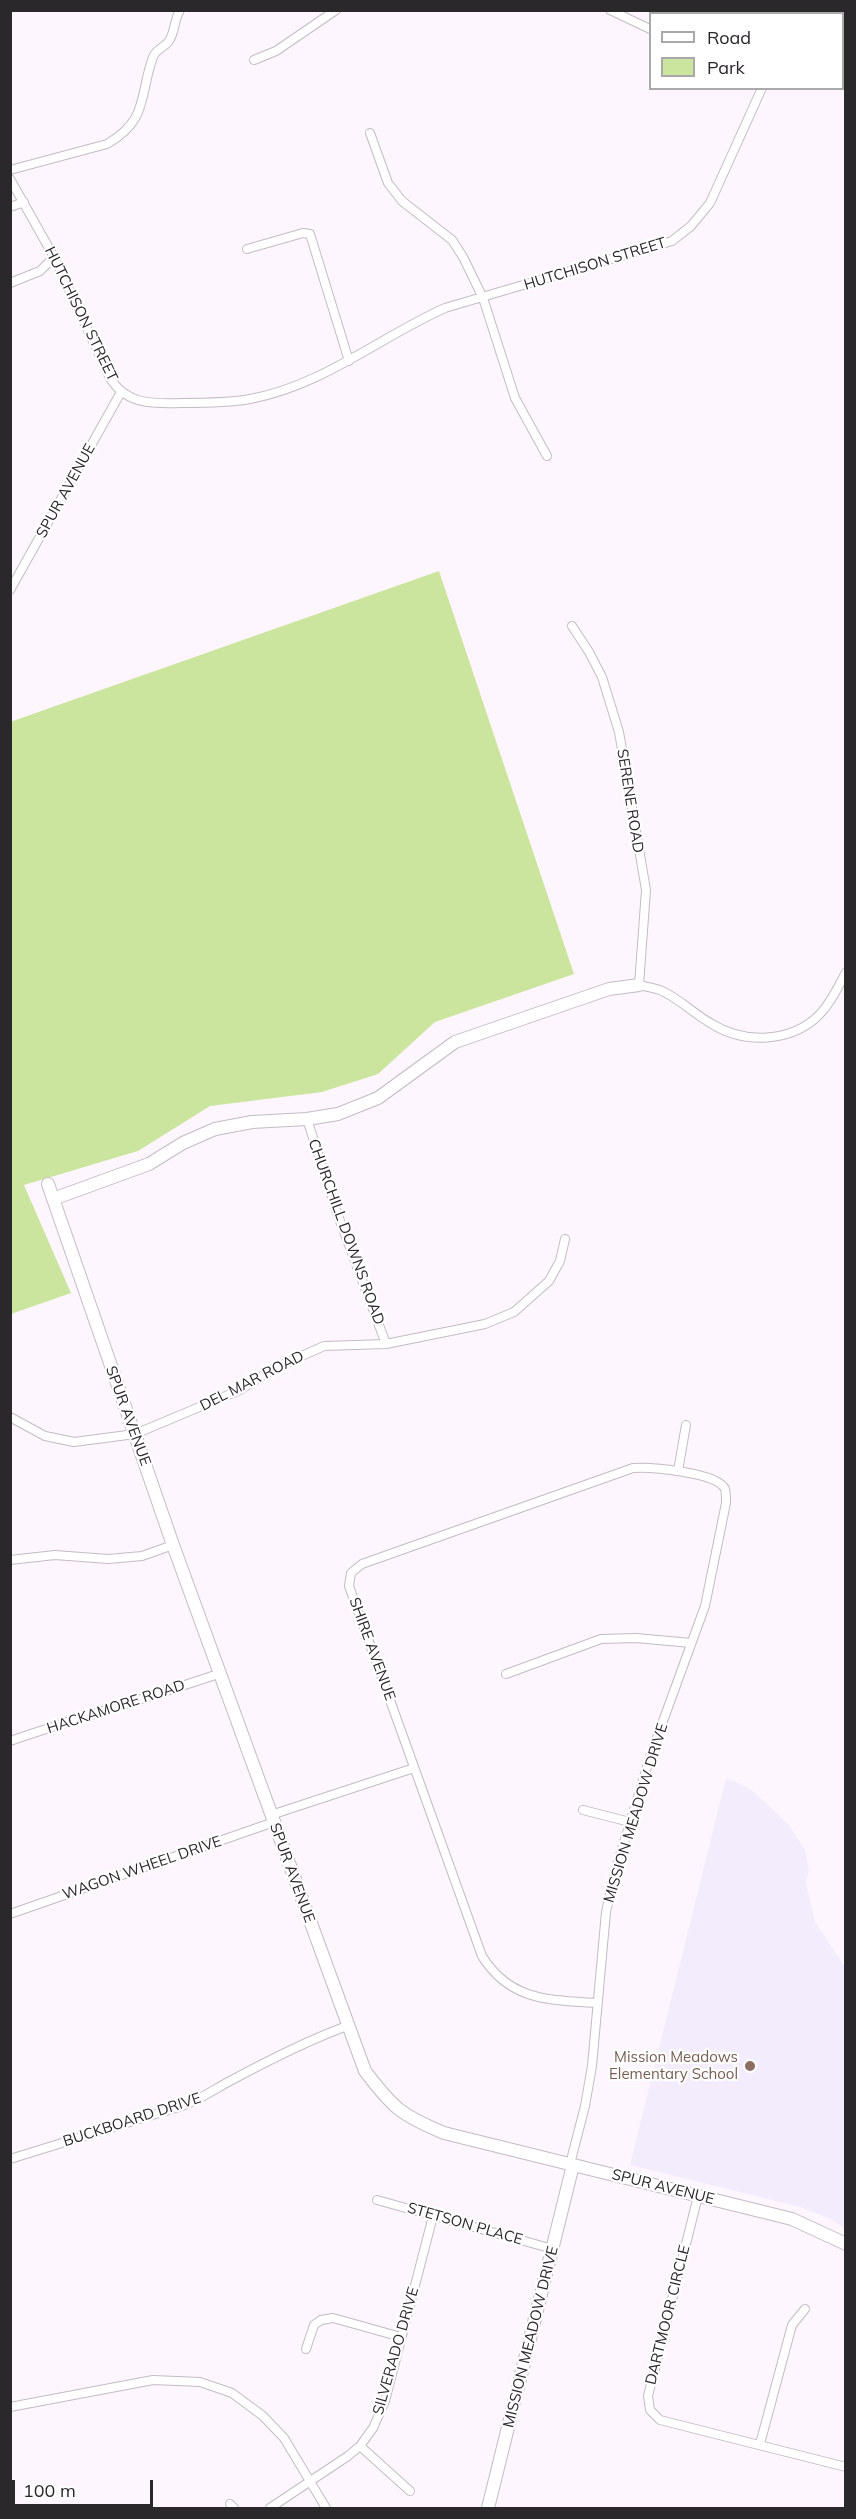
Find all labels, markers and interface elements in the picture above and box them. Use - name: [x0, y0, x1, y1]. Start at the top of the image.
- legend: [649, 12, 844, 90]
- text: Road: [707, 26, 751, 49]
- text: Park: [707, 56, 745, 79]
- street label: HUTCHISON STREET: [522, 234, 668, 294]
- street label: HUTCHISON STREET: [41, 244, 121, 384]
- street label: SPUR AVENUE: [33, 441, 99, 541]
- street label: SERENE ROAD: [613, 748, 647, 854]
- street label: CHURCHILL DOWNS ROAD: [304, 1137, 388, 1327]
- street label: DEL MAR ROAD: [197, 1347, 307, 1415]
- street label: SPUR AVENUE: [102, 1364, 154, 1468]
- street label: SHIRE AVENUE: [345, 1595, 399, 1703]
- street label: HACKAMORE ROAD: [45, 1676, 187, 1738]
- street label: MISSION MEADOW DRIVE: [600, 1721, 672, 1905]
- street label: SPUR AVENUE: [266, 1821, 318, 1925]
- street label: WAGON WHEEL DRIVE: [60, 1832, 224, 1904]
- place label: Mission Meadows Elementary School: [609, 2048, 738, 2083]
- marker: Mission Meadows Elementary School: [743, 2059, 757, 2073]
- street label: BUCKBOARD DRIVE: [61, 2089, 203, 2151]
- street label: SPUR AVENUE: [610, 2166, 716, 2208]
- street label: STETSON PLACE: [405, 2199, 525, 2249]
- street label: DARTMOOR CIRCLE: [642, 2243, 694, 2387]
- street label: MISSION MEADOW DRIVE: [500, 2244, 562, 2430]
- street label: SILVERADO DRIVE: [369, 2285, 423, 2417]
- scale bar: [15, 2468, 156, 2506]
- text: 100 m: [23, 2479, 76, 2502]

